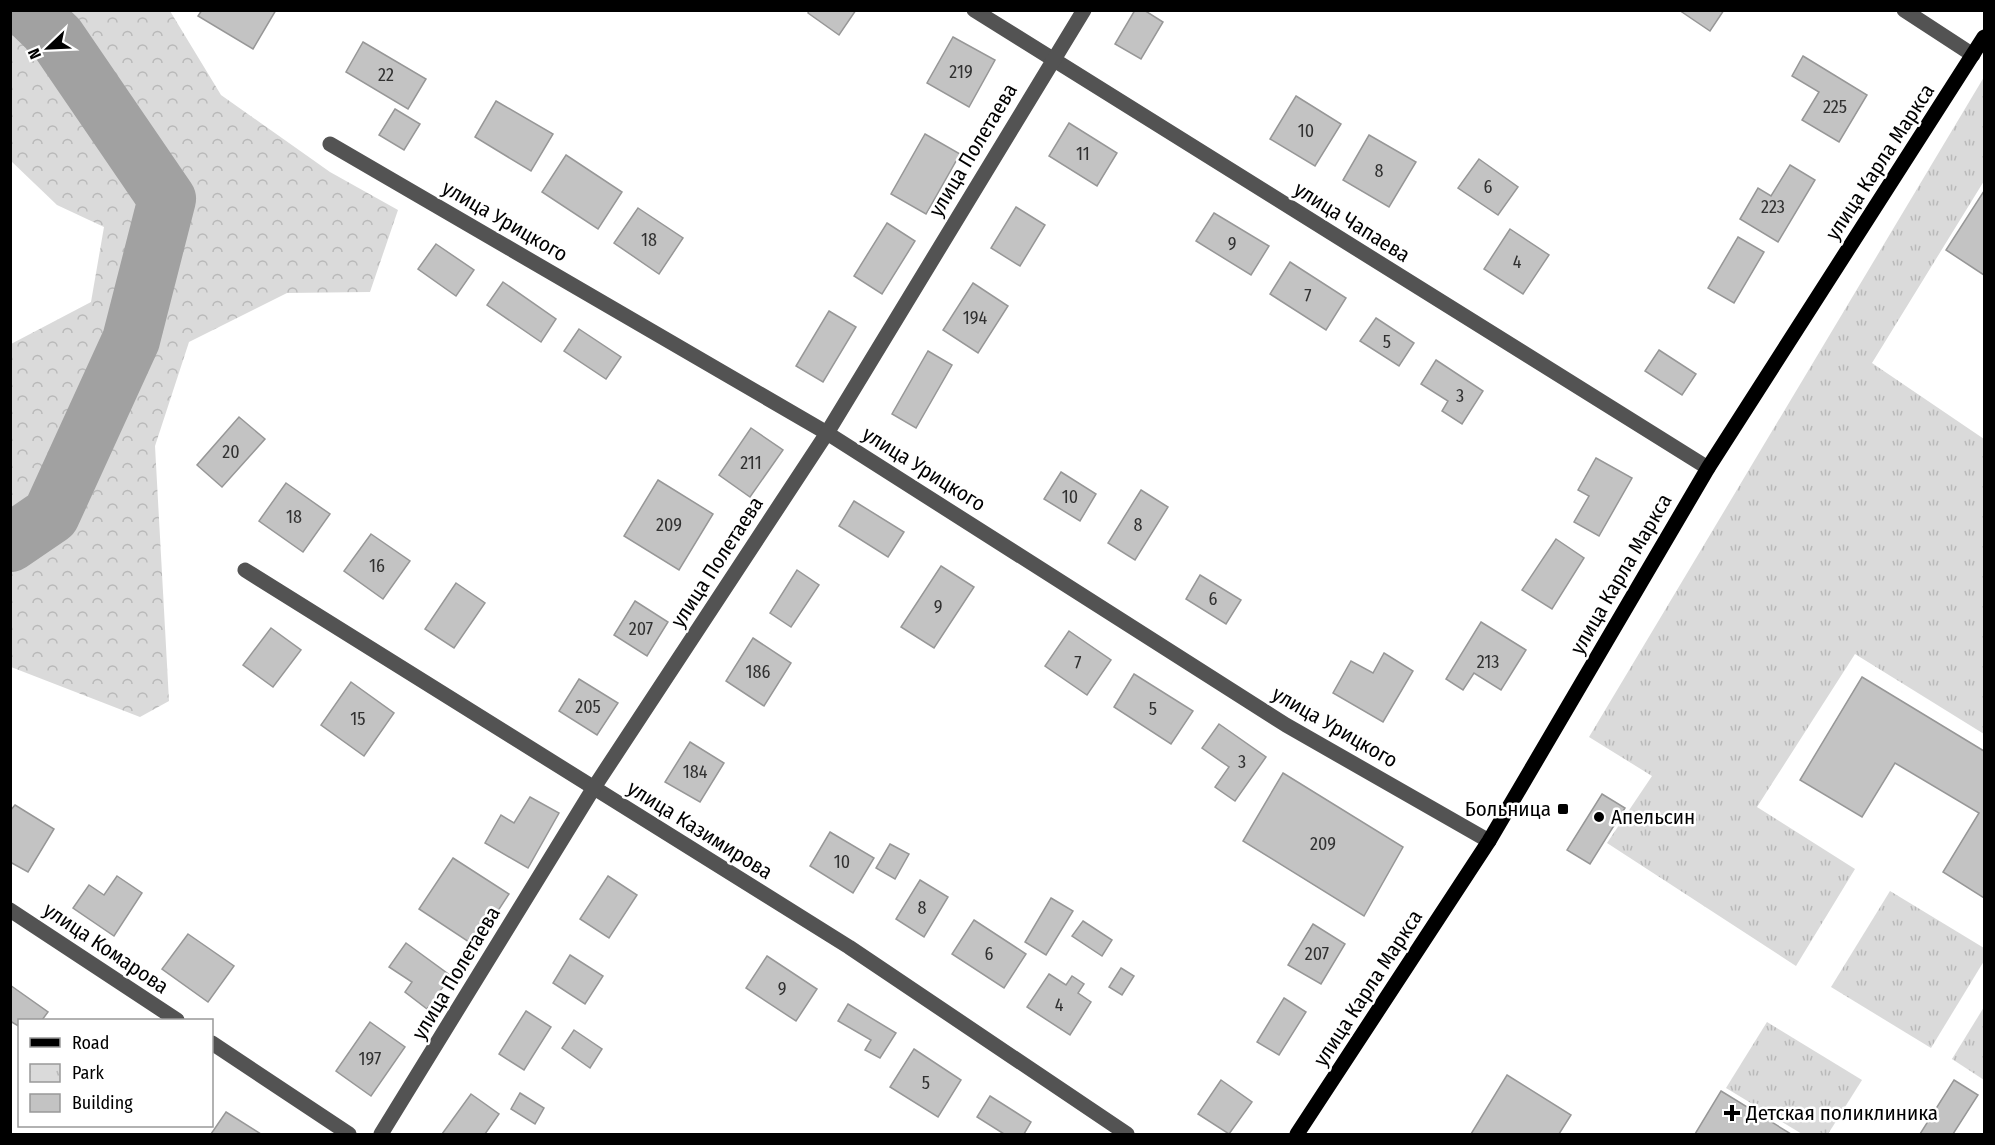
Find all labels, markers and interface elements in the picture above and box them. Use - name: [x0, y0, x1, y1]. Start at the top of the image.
- north arrow: [18, 18, 78, 78]
- text: N: [24, 46, 45, 62]
- house number: 219: [949, 61, 973, 83]
- house number: 22: [378, 64, 394, 86]
- street label: улица Полетаева: [923, 79, 1023, 221]
- street label: улица Карла Маркса: [1820, 79, 1940, 245]
- house number: 225: [1823, 96, 1847, 118]
- house number: 10: [1298, 120, 1314, 142]
- house number: 11: [1076, 143, 1090, 165]
- house number: 8: [1375, 160, 1384, 182]
- street label: улица Урицкого: [438, 175, 572, 267]
- street label: улица Чапаева: [1289, 176, 1415, 268]
- house number: 6: [1484, 176, 1493, 198]
- house number: 223: [1761, 196, 1785, 218]
- house number: 18: [641, 229, 657, 251]
- house number: 9: [1228, 233, 1236, 255]
- house number: 4: [1513, 251, 1522, 273]
- house number: 7: [1304, 285, 1312, 307]
- house number: 194: [963, 307, 987, 329]
- house number: 5: [1383, 331, 1391, 353]
- house number: 3: [1456, 385, 1464, 407]
- street label: улица Урицкого: [857, 421, 991, 517]
- house number: 20: [222, 441, 240, 463]
- house number: 211: [740, 452, 762, 474]
- house number: 10: [1062, 486, 1078, 508]
- street label: улица Карла Маркса: [1564, 489, 1678, 659]
- street label: улица Полетаева: [665, 492, 769, 632]
- house number: 18: [286, 506, 302, 528]
- house number: 209: [656, 514, 682, 536]
- house number: 8: [1134, 514, 1143, 536]
- house number: 16: [369, 555, 385, 577]
- house number: 6: [1209, 588, 1218, 610]
- house number: 9: [934, 596, 942, 618]
- house number: 207: [629, 618, 653, 640]
- house number: 213: [1477, 651, 1499, 673]
- house number: 7: [1074, 652, 1082, 674]
- house number: 186: [746, 661, 771, 683]
- street label: улица Урицкого: [1268, 681, 1402, 773]
- house number: 205: [575, 696, 601, 718]
- house number: 5: [1149, 698, 1157, 720]
- house number: 15: [350, 708, 366, 730]
- house number: 3: [1238, 751, 1246, 773]
- house number: 184: [683, 761, 708, 783]
- street label: улица Казимирова: [623, 775, 777, 885]
- place label: Больница: [1465, 796, 1551, 822]
- marker: Больница: [1556, 802, 1570, 816]
- place label: Апельсин: [1611, 804, 1695, 830]
- marker: Апельсин: [1592, 810, 1606, 824]
- house number: 209: [1310, 833, 1336, 855]
- house number: 10: [834, 851, 850, 873]
- street label: улица Комарова: [38, 897, 174, 999]
- house number: 8: [918, 897, 927, 919]
- street label: улица Полетаева: [406, 902, 506, 1044]
- street label: улица Карла Маркса: [1308, 905, 1428, 1071]
- house number: 6: [985, 943, 994, 965]
- house number: 207: [1305, 943, 1329, 965]
- house number: 9: [778, 978, 786, 1000]
- house number: 4: [1055, 994, 1064, 1016]
- legend: [18, 1019, 213, 1127]
- text: Road: [72, 1032, 109, 1054]
- house number: 197: [359, 1048, 381, 1070]
- text: Park: [72, 1062, 105, 1084]
- house number: 5: [922, 1072, 930, 1094]
- text: Building: [72, 1092, 133, 1114]
- place label: Детская поликлиника: [1745, 1100, 1938, 1126]
- marker: Детская поликлиника: [1723, 1104, 1741, 1122]

